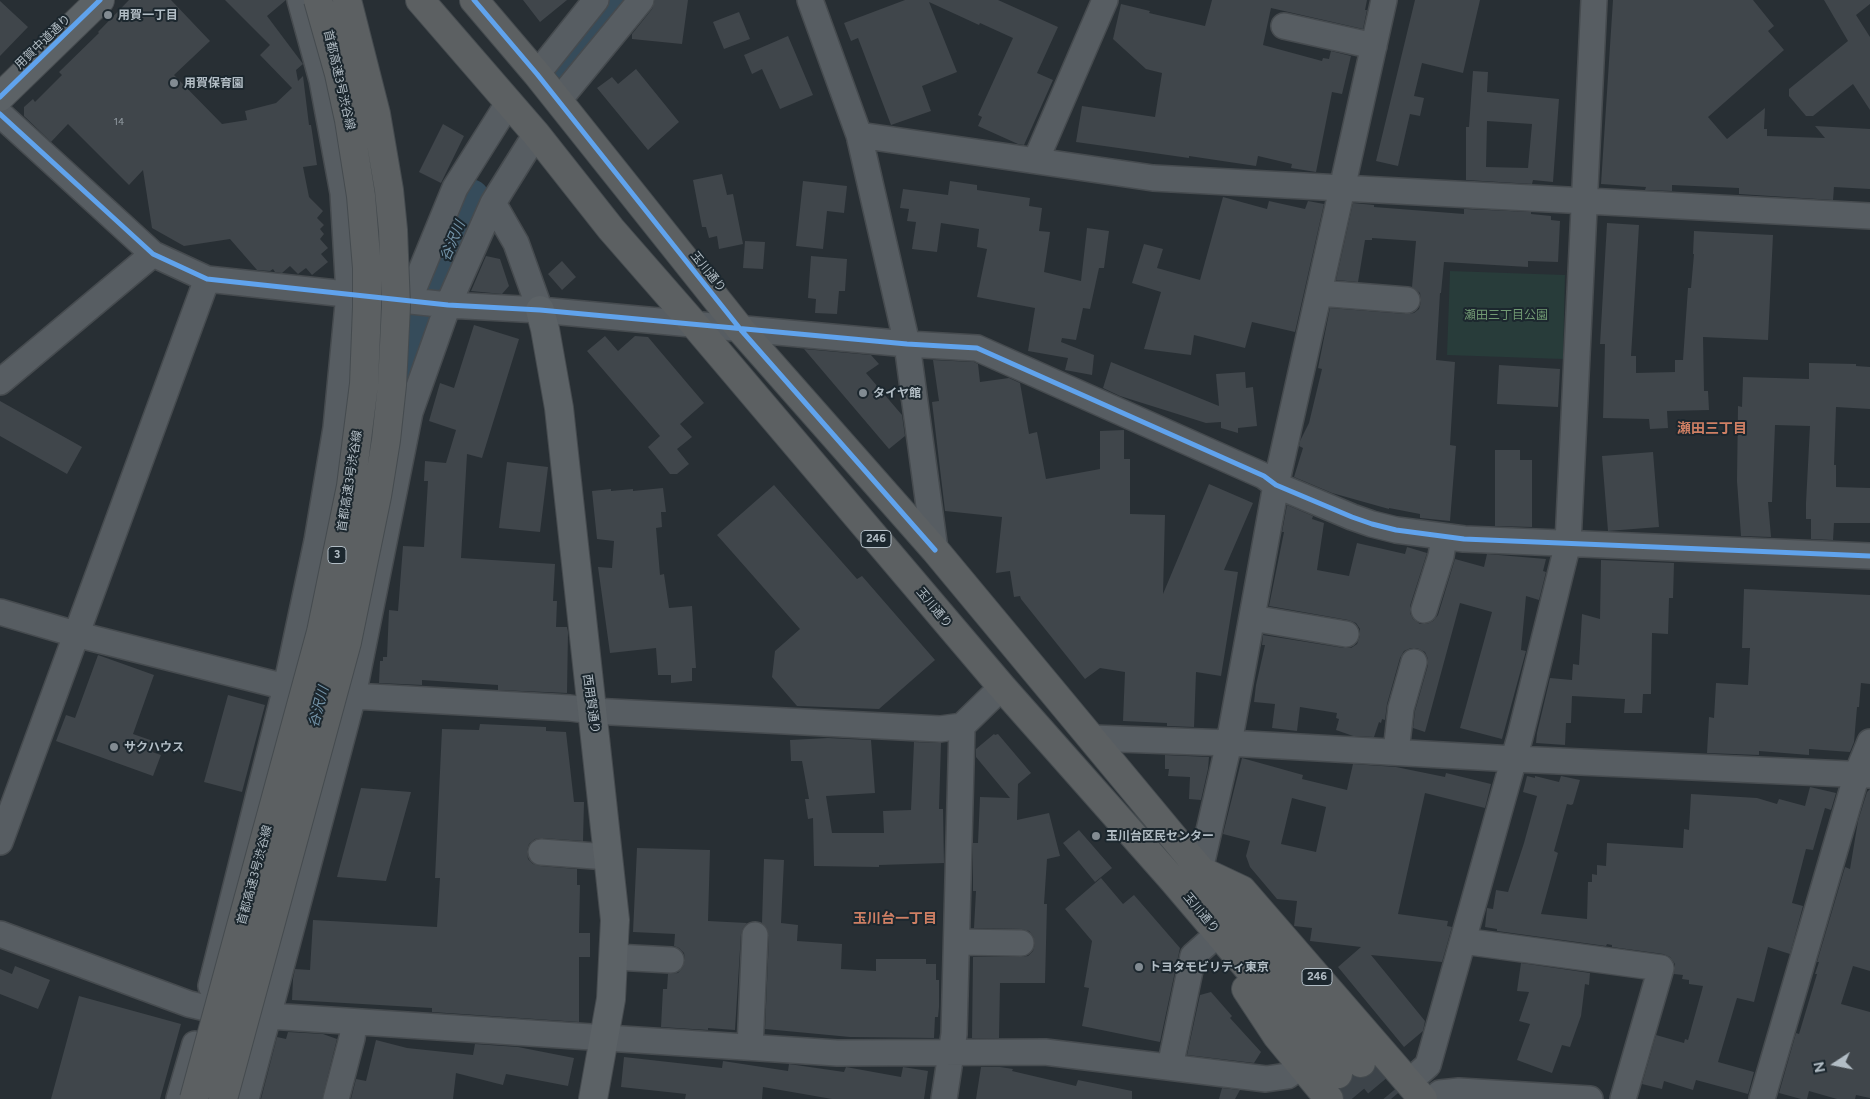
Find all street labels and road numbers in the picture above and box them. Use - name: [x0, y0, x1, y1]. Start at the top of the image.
- street label: 用賀中道通り: [12, 12, 74, 72]
- street label: 首都高速3号渋谷線: [320, 28, 358, 132]
- street label: 玉川通り: [687, 249, 729, 295]
- street label: 首都高速3号渋谷線: [335, 429, 365, 533]
- road number: 246: [861, 530, 891, 548]
- road number: 3: [328, 546, 346, 564]
- street label: 玉川通り: [913, 585, 955, 631]
- street label: 西用賀通り: [580, 673, 602, 735]
- street label: 首都高速3号渋谷線: [235, 824, 275, 926]
- street label: 玉川通り: [1180, 890, 1222, 936]
- road number: 246: [1302, 969, 1332, 986]

